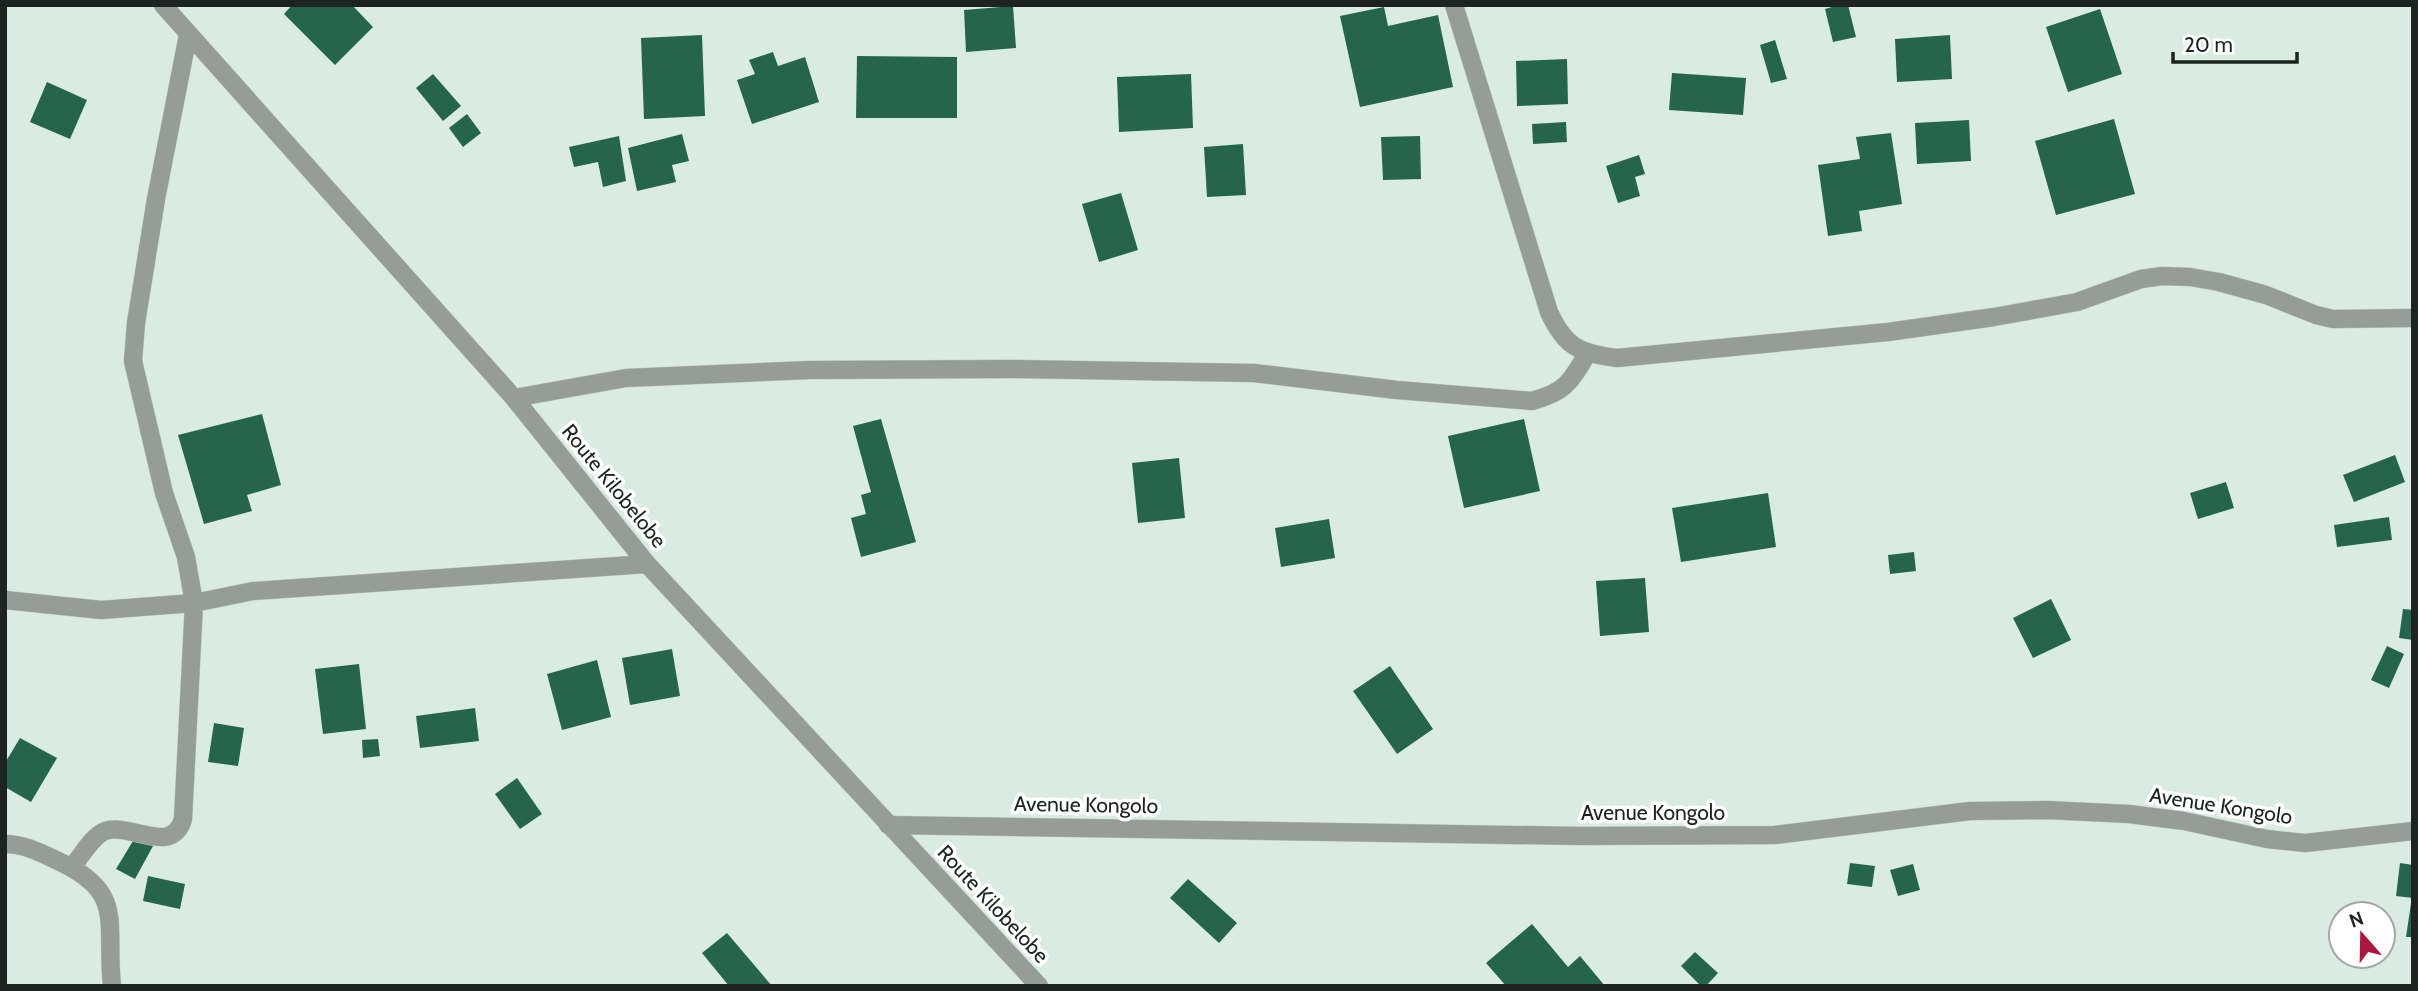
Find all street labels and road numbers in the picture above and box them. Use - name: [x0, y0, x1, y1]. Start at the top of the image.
- street label: Route Kilobelobe: [557, 419, 672, 553]
- street label: Avenue Kongolo: [2148, 782, 2294, 829]
- street label: Avenue Kongolo: [1014, 791, 1158, 818]
- street label: Avenue Kongolo: [1581, 800, 1725, 825]
- street label: Route Kilobelobe: [932, 840, 1054, 968]

